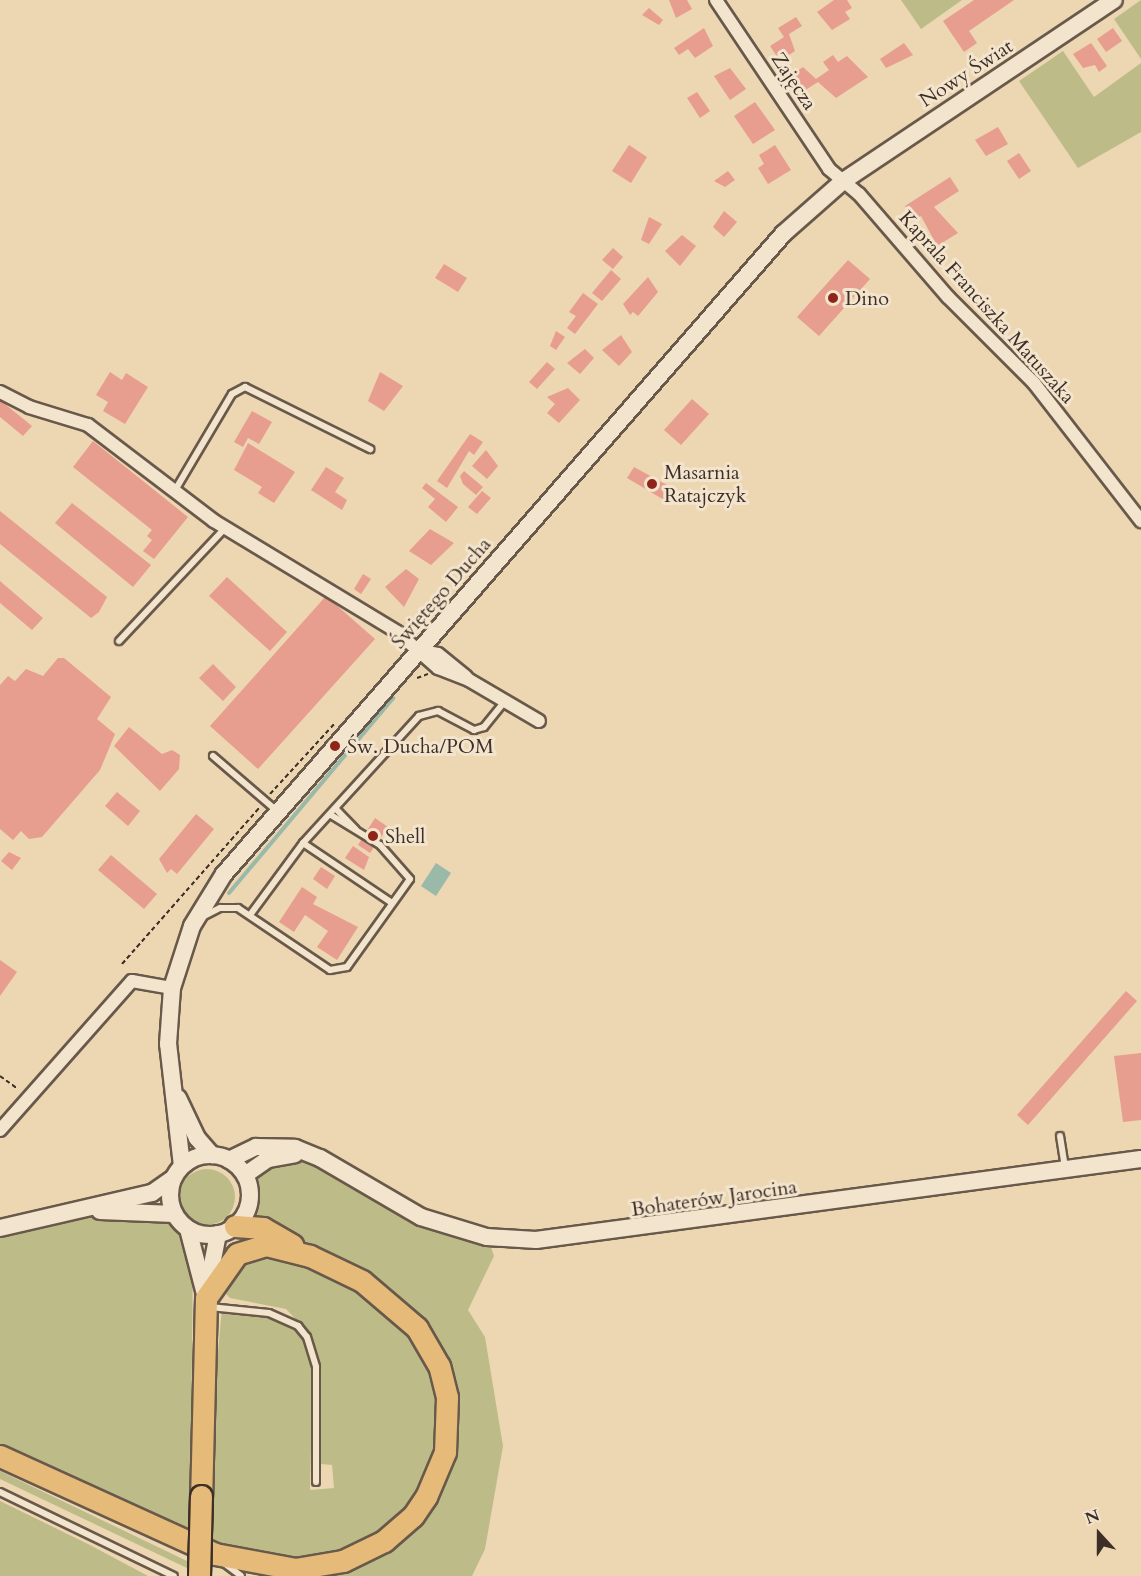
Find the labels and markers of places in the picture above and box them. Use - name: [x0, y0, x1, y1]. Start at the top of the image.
- place label: Dino: [845, 286, 889, 310]
- marker: Dino: [826, 291, 840, 305]
- place label: Masarnia Ratajczyk: [664, 460, 746, 507]
- marker: Masarnia Ratajczyk: [645, 477, 659, 491]
- place label: Św. Ducha/POM: [347, 734, 494, 758]
- marker: Św. Ducha/POM: [328, 739, 342, 753]
- place label: Shell: [385, 824, 425, 848]
- marker: Shell: [366, 829, 380, 843]

